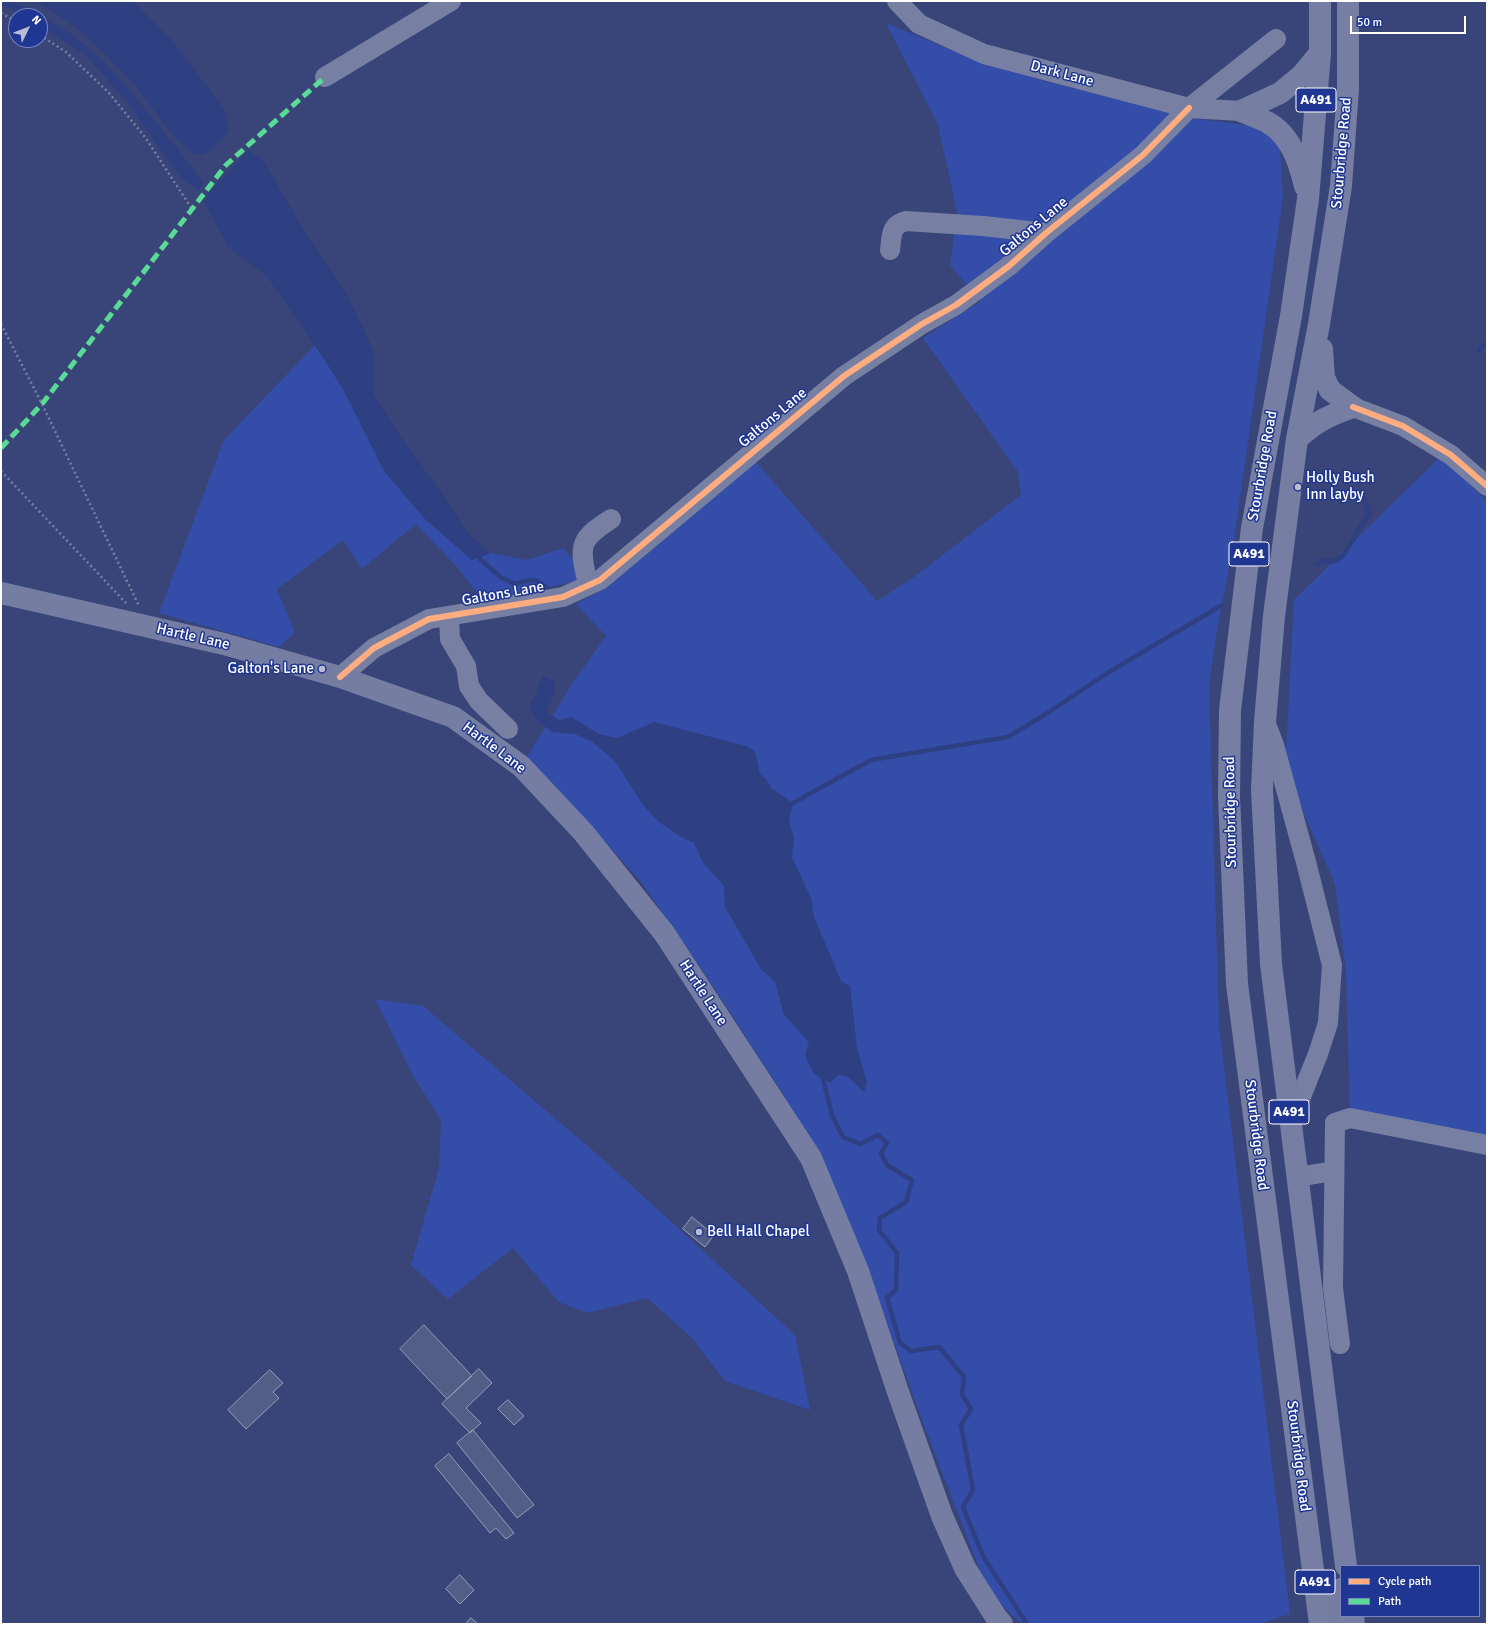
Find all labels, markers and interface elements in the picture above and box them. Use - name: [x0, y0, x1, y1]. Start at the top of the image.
- north arrow: [8, 8, 48, 48]
- scale bar: [1352, 8, 1468, 34]
- text: N: [29, 13, 44, 27]
- text: 50 m: [1357, 15, 1382, 30]
- street label: Dark Lane: [1029, 57, 1095, 91]
- road number: A491: [1296, 88, 1336, 112]
- street label: Stourbridge Road: [1328, 97, 1356, 209]
- street label: Galtons Lane: [996, 193, 1072, 261]
- street label: Galtons Lane: [735, 384, 811, 452]
- street label: Stourbridge Road: [1244, 410, 1282, 522]
- place label: Holly Bush Inn layby: [1306, 469, 1375, 504]
- marker: Holly Bush Inn layby: [1293, 482, 1303, 492]
- road number: A491: [1229, 542, 1269, 566]
- street label: Galtons Lane: [460, 578, 546, 610]
- street label: Hartle Lane: [155, 620, 231, 654]
- place label: Galton's Lane: [228, 660, 314, 678]
- marker: Galton's Lane: [317, 664, 327, 674]
- street label: Hartle Lane: [459, 718, 529, 778]
- street label: Stourbridge Road: [1221, 756, 1241, 868]
- street label: Hartle Lane: [675, 957, 731, 1029]
- street label: Stourbridge Road: [1240, 1079, 1272, 1191]
- road number: A491: [1269, 1100, 1309, 1124]
- place label: Bell Hall Chapel: [707, 1223, 810, 1241]
- marker: Bell Hall Chapel: [694, 1227, 704, 1237]
- street label: Stourbridge Road: [1282, 1400, 1314, 1512]
- legend: [1340, 1565, 1480, 1617]
- road number: A491: [1295, 1570, 1335, 1594]
- text: Cycle path: [1378, 1574, 1431, 1589]
- text: Path: [1378, 1594, 1401, 1609]

